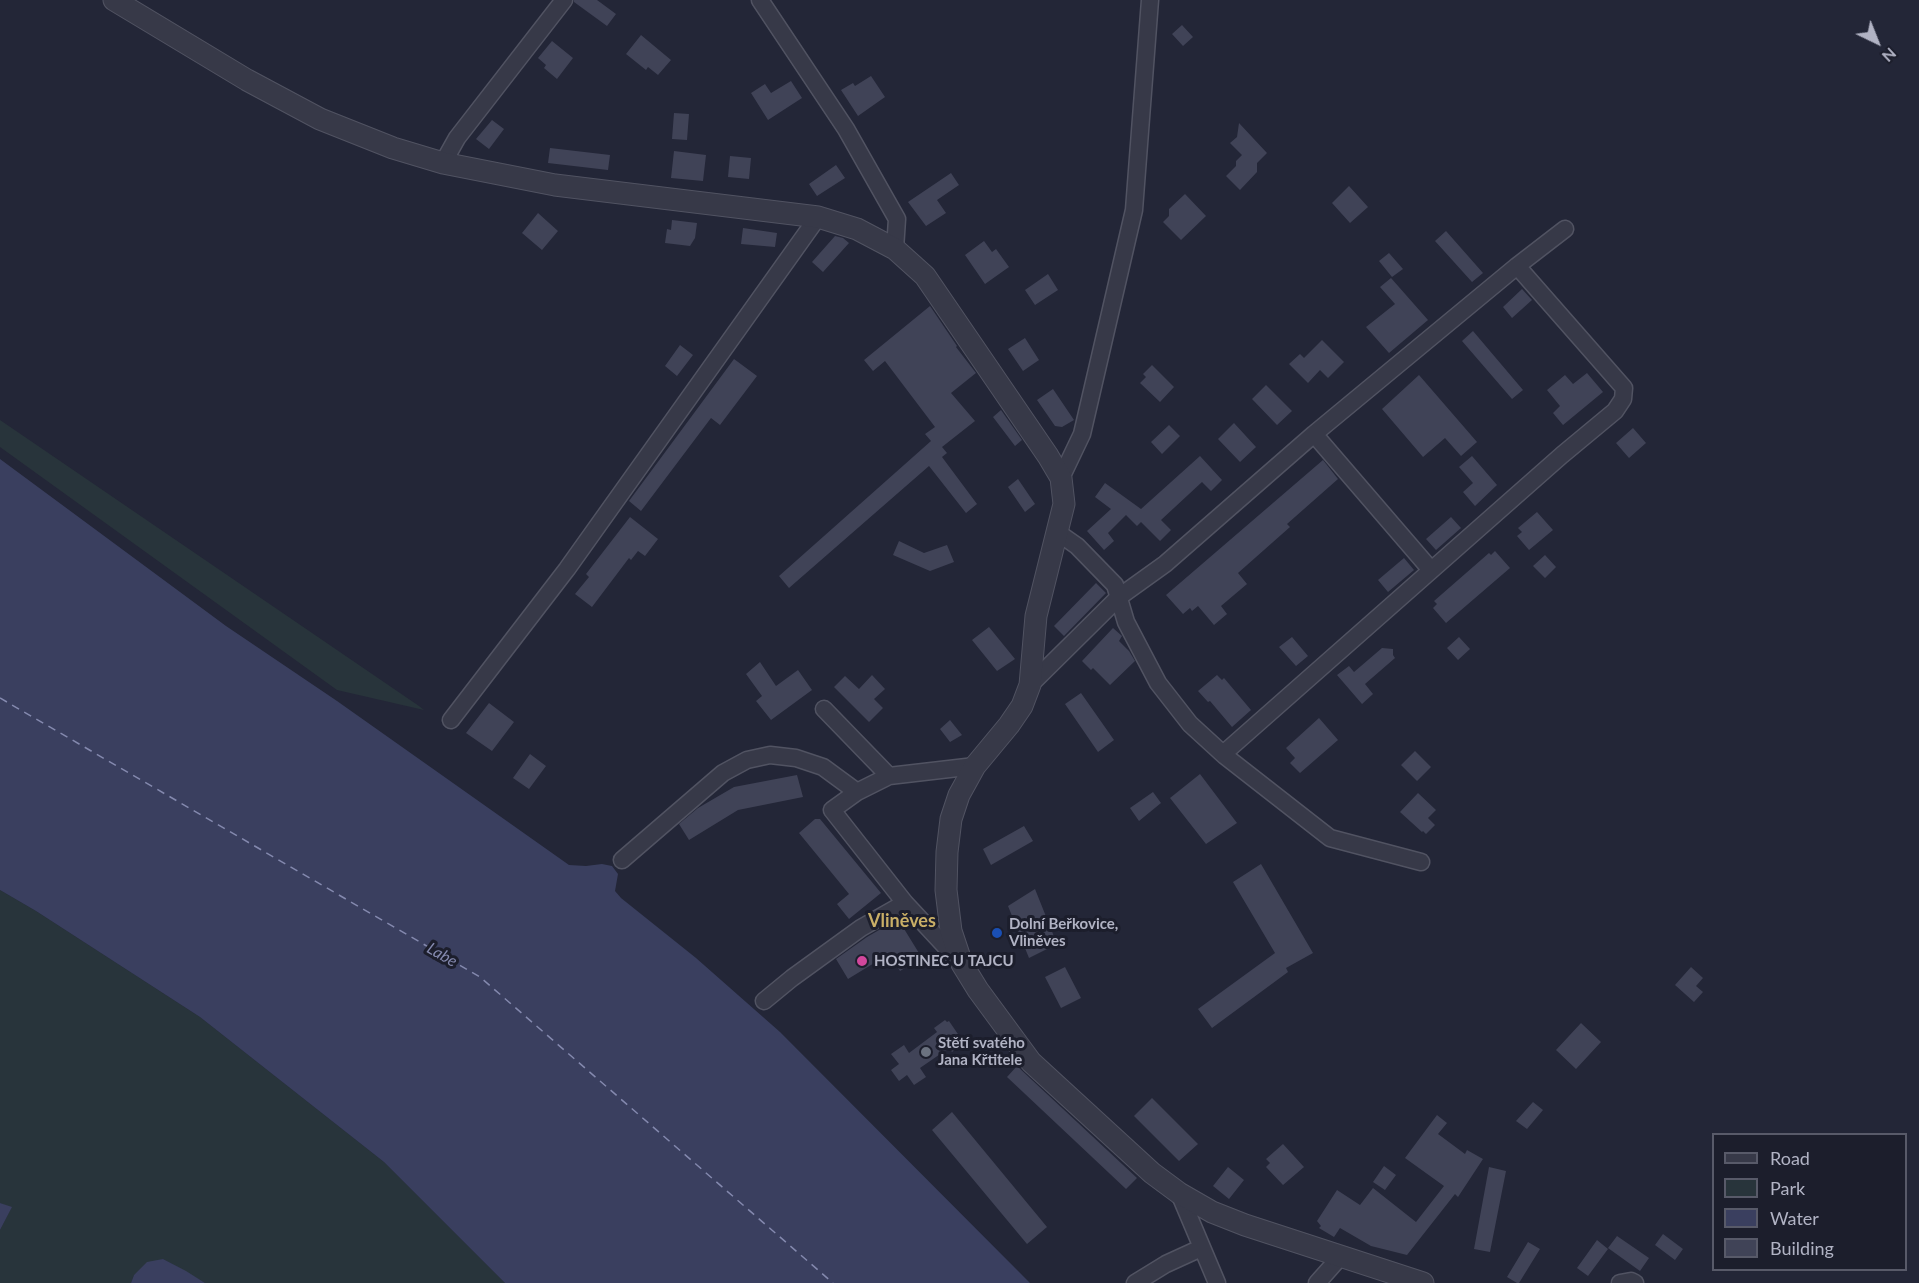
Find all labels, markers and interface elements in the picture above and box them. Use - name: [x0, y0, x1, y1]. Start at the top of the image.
- north arrow: [1847, 12, 1907, 72]
- text: N: [1879, 44, 1901, 67]
- district label: Vliněves: [868, 910, 936, 932]
- place label: Dolní Beřkovice, Vliněves: [1009, 915, 1118, 950]
- marker: Dolní Beřkovice, Vliněves: [990, 926, 1004, 940]
- water label: Labe: [424, 939, 460, 971]
- place label: HOSTINEC U TAJCU: [874, 952, 1014, 970]
- marker: HOSTINEC U TAJCU: [855, 954, 869, 968]
- place label: Stětí svatého Jana Křtitele: [938, 1034, 1025, 1069]
- marker: Stětí svatého Jana Křtitele: [919, 1045, 933, 1059]
- legend: [1712, 1133, 1907, 1271]
- text: Road: [1770, 1147, 1810, 1169]
- text: Park: [1770, 1177, 1805, 1199]
- text: Water: [1770, 1207, 1819, 1229]
- text: Building: [1770, 1237, 1834, 1259]

